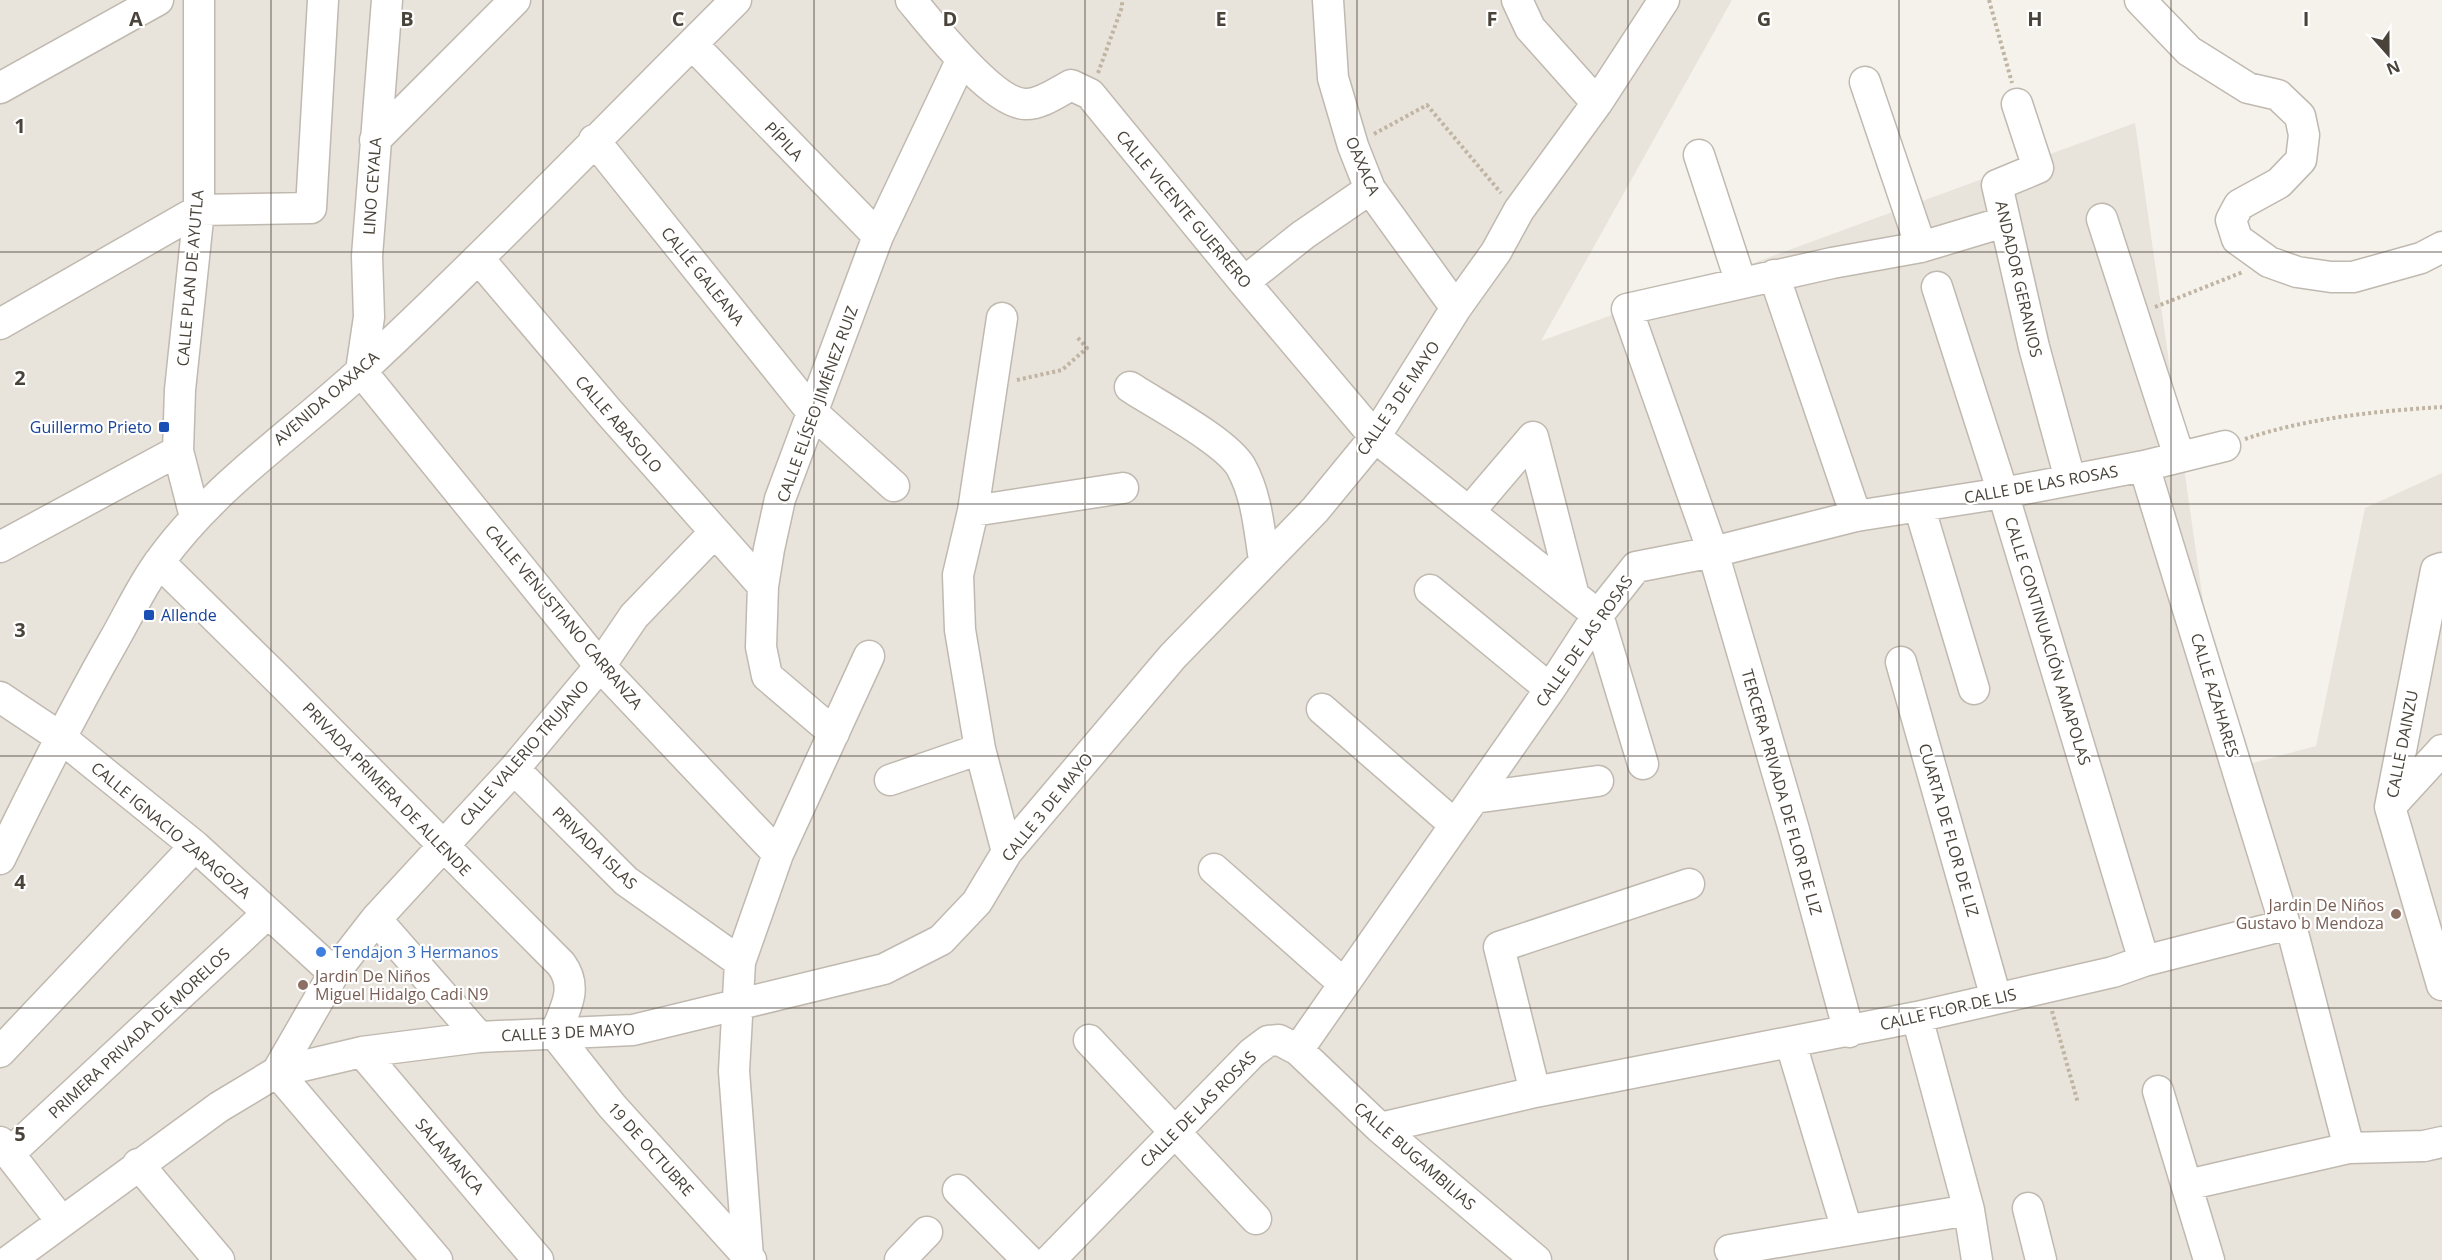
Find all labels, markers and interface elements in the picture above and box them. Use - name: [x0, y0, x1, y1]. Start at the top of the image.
- text: A: [129, 5, 143, 32]
- text: B: [400, 5, 414, 32]
- text: C: [672, 5, 685, 32]
- text: D: [943, 5, 957, 32]
- text: E: [1215, 5, 1227, 32]
- text: F: [1487, 5, 1497, 32]
- text: G: [1757, 5, 1771, 32]
- text: H: [2027, 5, 2043, 32]
- text: I: [2303, 5, 2309, 32]
- north arrow: [2358, 24, 2418, 84]
- text: N: [2383, 55, 2403, 81]
- text: 1: [14, 112, 26, 139]
- street label: PÍPILA: [760, 117, 809, 166]
- street label: CALLE VICENTE GUERRERO: [1111, 125, 1257, 293]
- street label: OAXACA: [1341, 133, 1386, 200]
- street label: LINO CEYALA: [358, 135, 386, 236]
- street label: CALLE PLAN DE AYUTLA: [171, 188, 209, 367]
- street label: ANDADOR GERANIOS: [1990, 198, 2048, 360]
- street label: CALLE GALEANA: [656, 222, 750, 331]
- street label: CALLE ELÍSEO JIMÉNEZ RUIZ: [771, 303, 863, 505]
- street label: CALLE 3 DE MAYO: [1351, 336, 1445, 460]
- street label: AVENIDA OAXACA: [269, 345, 384, 450]
- text: 2: [14, 364, 26, 391]
- street label: CALLE ABASOLO: [571, 371, 667, 477]
- place label: Guillermo Prieto: [30, 416, 152, 438]
- marker: Guillermo Prieto: [157, 420, 171, 434]
- street label: CALLE DE LAS ROSAS: [1962, 460, 2120, 508]
- street label: CALLE CONTINUACIÓN AMAPOLAS: [2000, 514, 2096, 768]
- street label: CALLE VENUSTIANO CARRANZA: [480, 520, 648, 714]
- street label: CALLE DE LAS ROSAS: [1530, 571, 1638, 711]
- place label: Allende: [161, 604, 217, 626]
- marker: Allende: [142, 608, 156, 622]
- text: 3: [14, 616, 26, 643]
- street label: CALLE AZAHARES: [2186, 630, 2244, 760]
- street label: TERCERA PRIVADA DE FLOR DE LIZ: [1736, 667, 1828, 917]
- street label: CALLE VALERIO TRUJANO: [454, 675, 594, 831]
- street label: CALLE DAINZU: [2381, 688, 2423, 800]
- street label: PRIVADA PRIMERA DE ALLENDE: [298, 697, 476, 881]
- street label: CUARTA DE FLOR DE LIZ: [1914, 741, 1984, 919]
- street label: CALLE 3 DE MAYO: [996, 748, 1098, 866]
- street label: CALLE IGNACIO ZARAGOZA: [87, 757, 256, 904]
- street label: PRIVADA ISLAS: [548, 802, 642, 894]
- text: 4: [14, 868, 26, 895]
- place label: Jardin De Niños Gustavo b Mendoza: [2236, 894, 2384, 934]
- marker: Jardin De Niños Gustavo b Mendoza: [2389, 907, 2403, 921]
- place label: Tendajon 3 Hermanos: [333, 941, 498, 963]
- street label: PRIMERA PRIVADA DE MORELOS: [43, 943, 235, 1123]
- marker: Tendajon 3 Hermanos: [314, 945, 328, 959]
- place label: Jardin De Niños Miguel Hidalgo Cadi N9: [313, 965, 488, 1005]
- marker: Jardin De Niños Miguel Hidalgo Cadi N9: [296, 978, 310, 992]
- street label: CALLE FLOR DE LIS: [1878, 983, 2019, 1035]
- street label: CALLE 3 DE MAYO: [501, 1018, 635, 1046]
- street label: CALLE DE LAS ROSAS: [1135, 1046, 1261, 1172]
- street label: 19 DE OCTUBRE: [603, 1097, 699, 1201]
- street label: CALLE BUGAMBILIAS: [1349, 1097, 1481, 1215]
- street label: SALAMANCA: [411, 1113, 490, 1199]
- text: 5: [14, 1120, 26, 1147]

